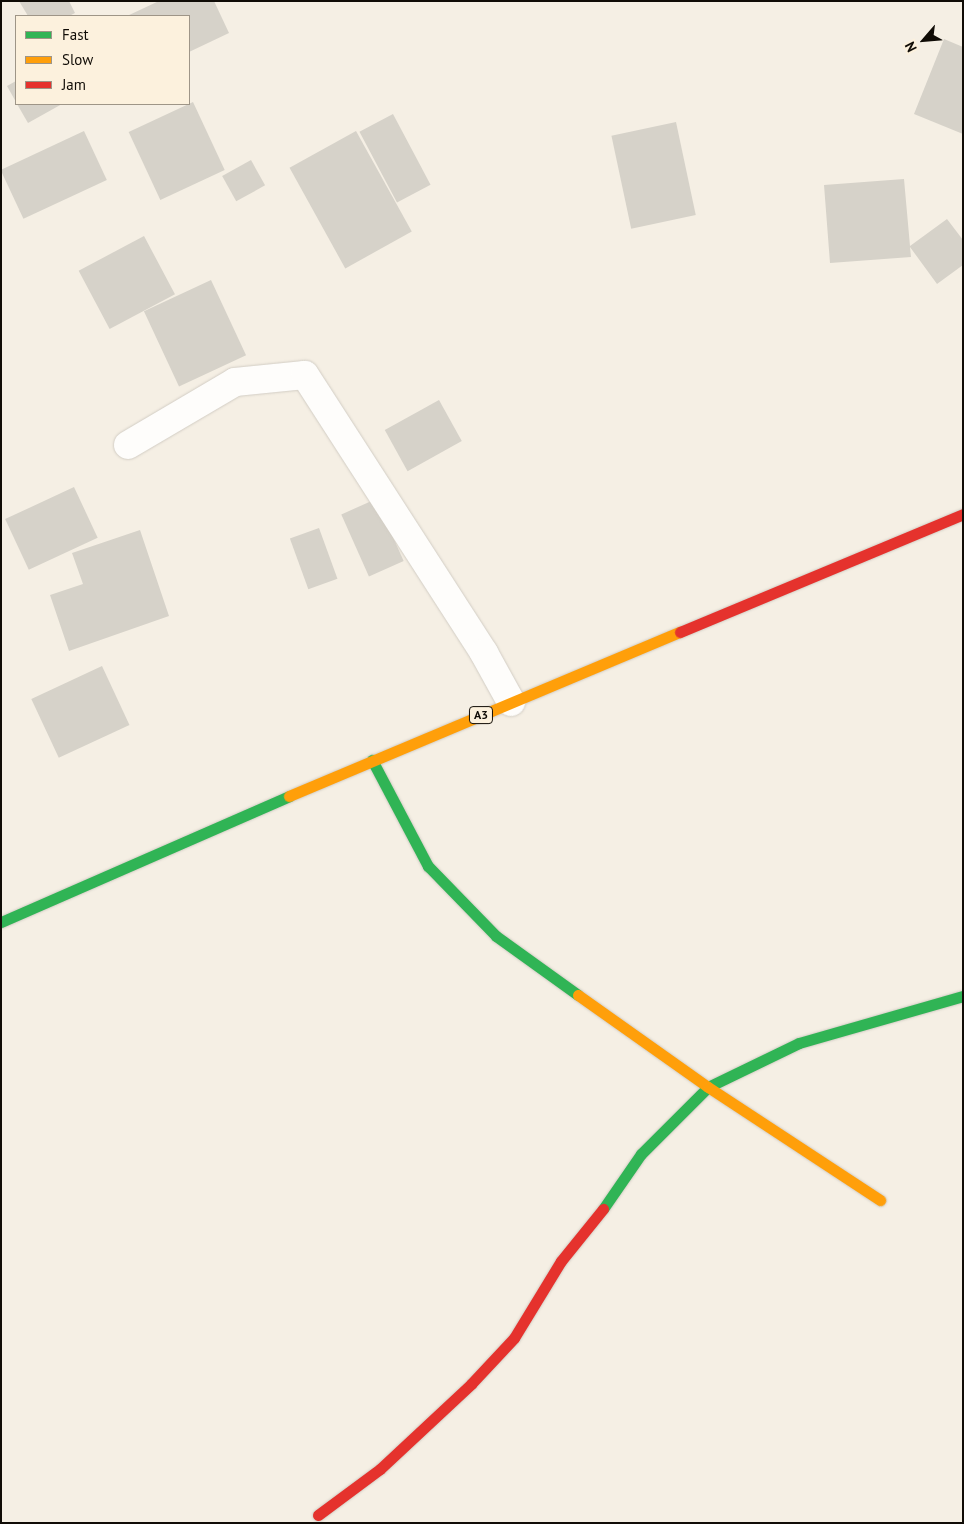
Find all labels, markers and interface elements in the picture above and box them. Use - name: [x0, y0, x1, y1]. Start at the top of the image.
- legend: [15, 15, 190, 105]
- north arrow: [899, 15, 949, 65]
- text: Fast: [62, 25, 89, 44]
- text: N: [901, 39, 921, 55]
- text: Slow: [62, 50, 93, 69]
- text: Jam: [62, 75, 86, 94]
- road number: A3: [468, 706, 494, 724]

